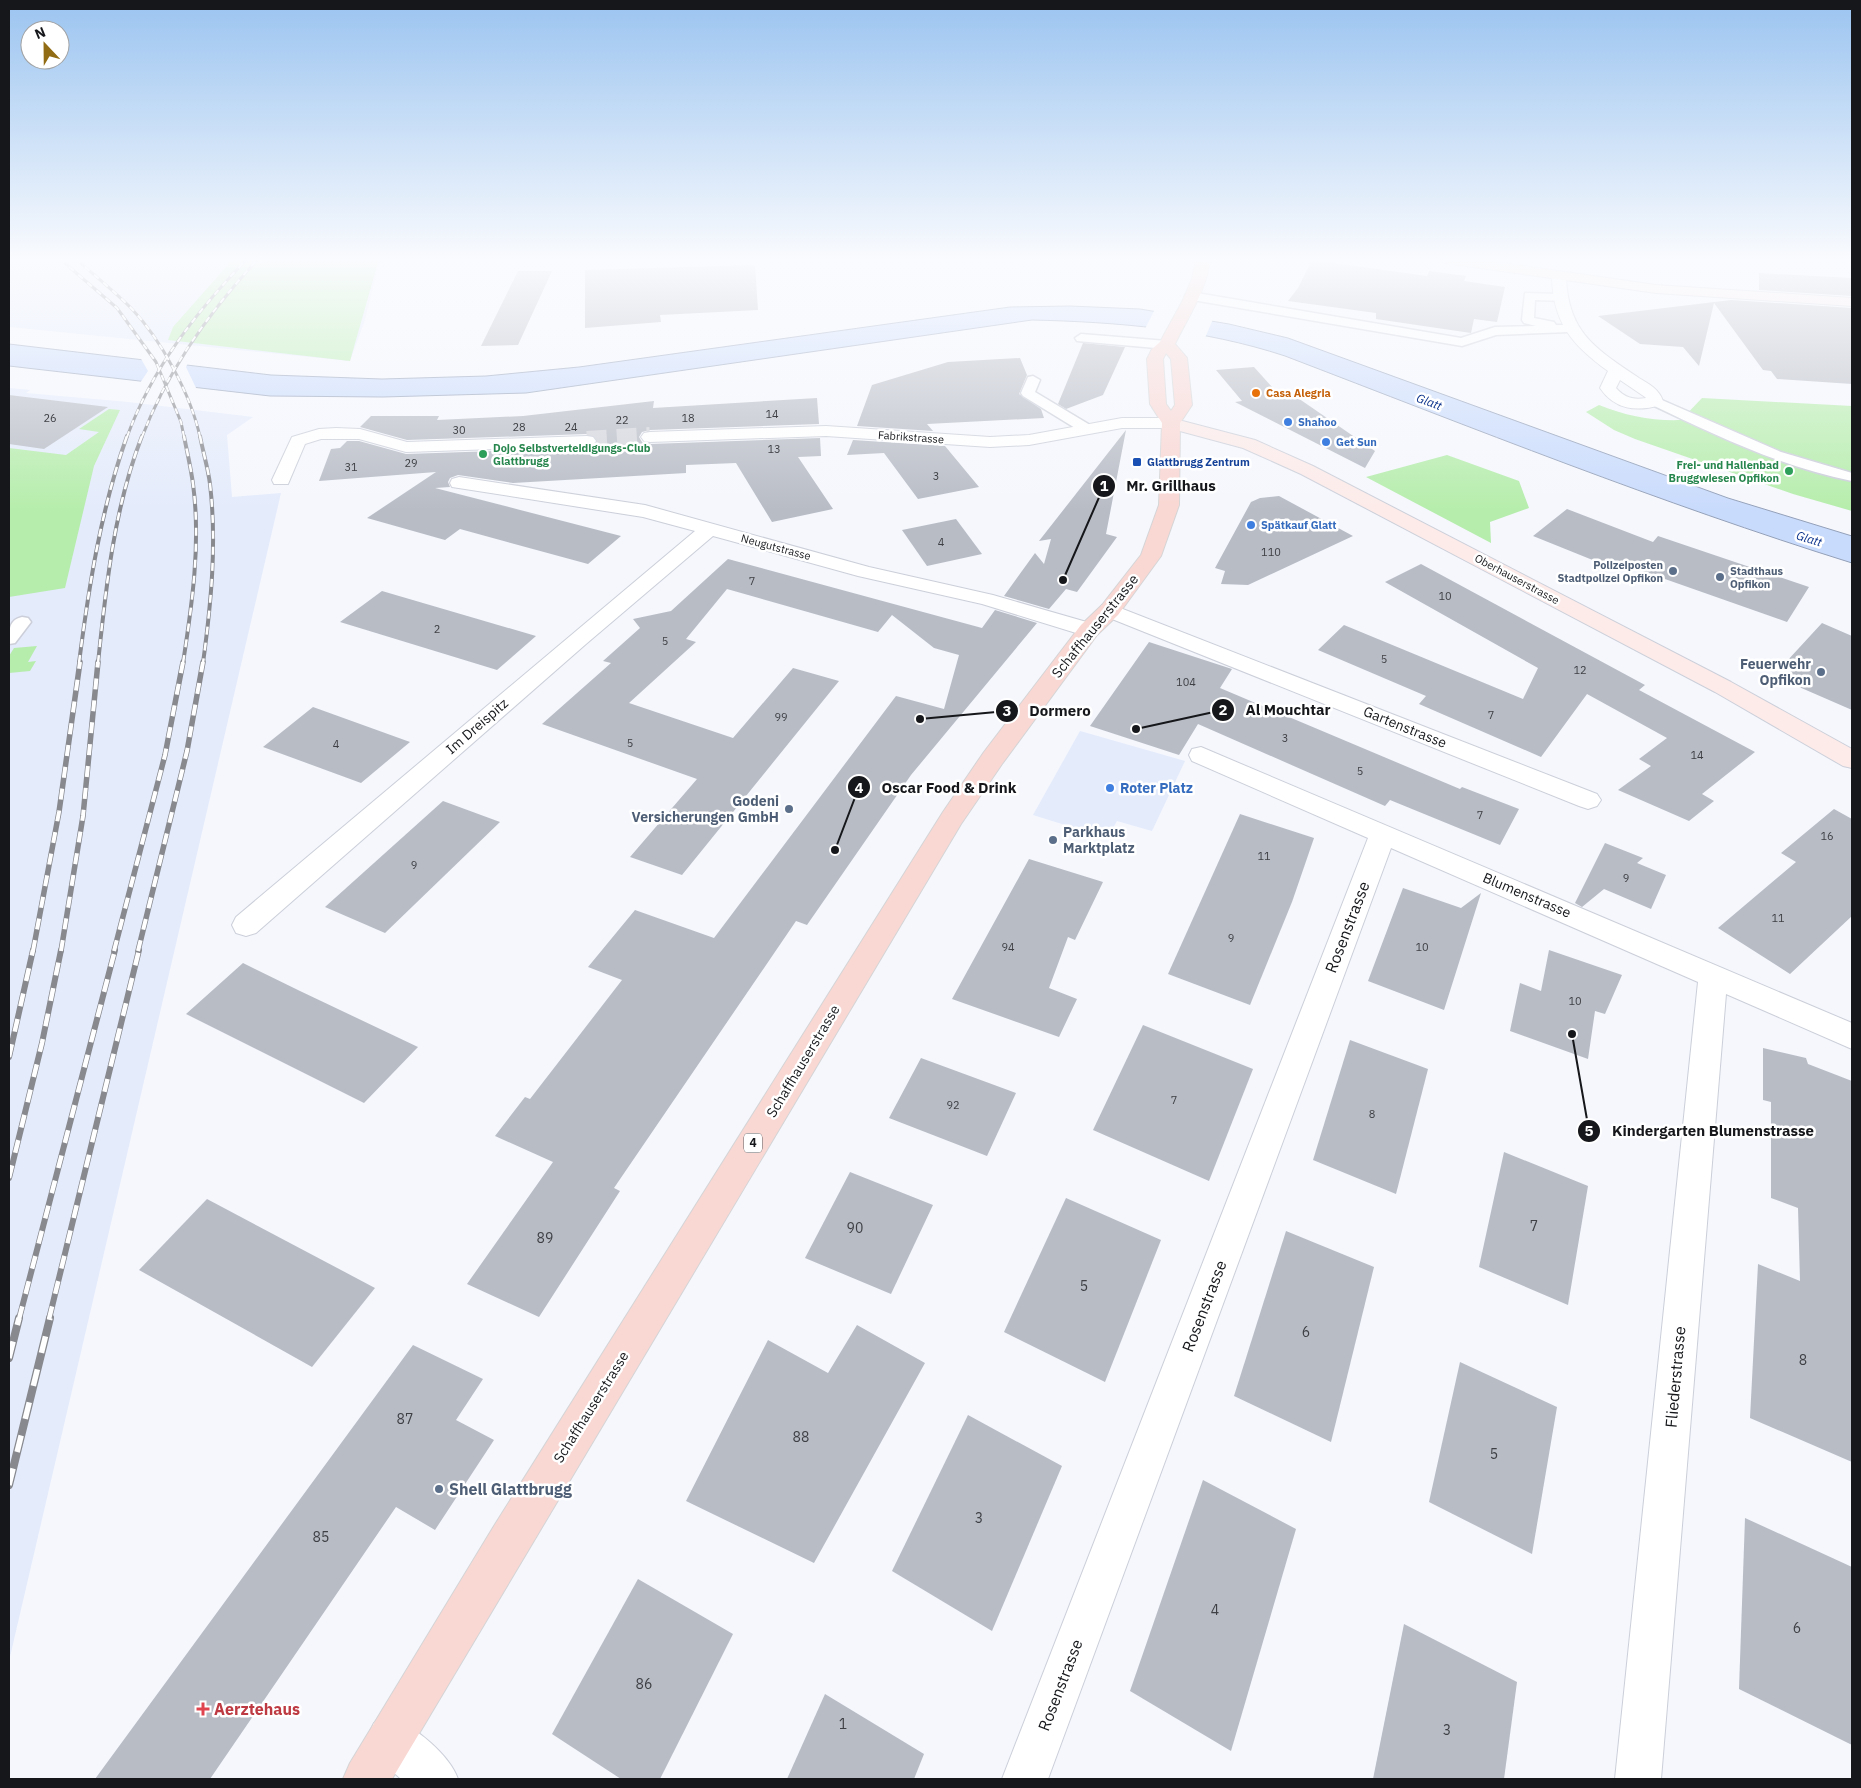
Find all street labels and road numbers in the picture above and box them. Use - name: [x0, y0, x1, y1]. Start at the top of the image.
- street label: Fabrikstrasse: [878, 428, 944, 446]
- street label: Neugutstrasse: [740, 531, 812, 563]
- street label: Oberhauserstrasse: [1472, 551, 1562, 607]
- street label: Schaffhauserstrasse: [1048, 570, 1143, 681]
- street label: Im Dreispitz: [442, 694, 512, 758]
- street label: Gartenstrasse: [1361, 702, 1450, 752]
- street label: Blumenstrasse: [1480, 868, 1574, 922]
- street label: Rosenstrasse: [1320, 878, 1374, 976]
- street label: Schaffhauserstrasse: [762, 1001, 844, 1121]
- road number: 4: [744, 1134, 762, 1152]
- street label: Rosenstrasse: [1177, 1257, 1231, 1355]
- street label: Fliederstrasse: [1661, 1325, 1689, 1429]
- street label: Schaffhauserstrasse: [549, 1348, 633, 1466]
- street label: Rosenstrasse: [1033, 1636, 1087, 1734]

